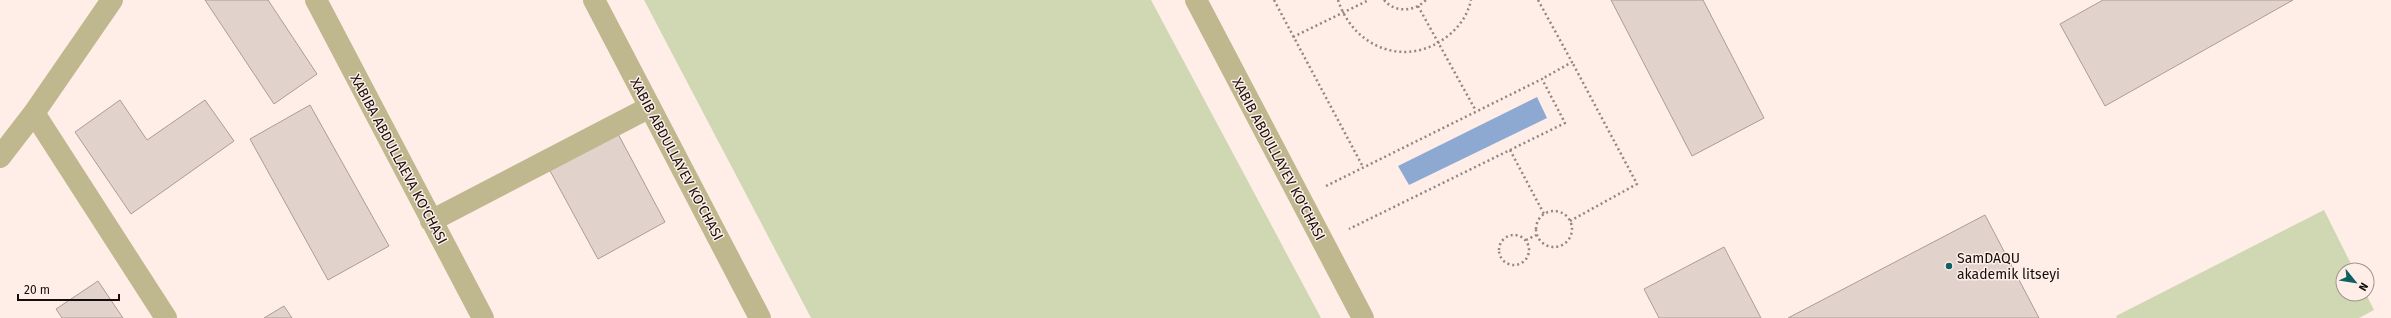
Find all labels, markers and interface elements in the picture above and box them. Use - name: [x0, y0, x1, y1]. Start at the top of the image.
- street label: XABIBA ABDULLAEVA KO'CHASI: [346, 71, 451, 247]
- street label: XABIB ABDULLAYEV KO'CHASI: [627, 75, 727, 243]
- street label: XABIB ABDULLAYEV KO'CHASI: [1229, 75, 1329, 243]
- place label: SamDAQU akademik litseyi: [1957, 250, 2060, 283]
- marker: SamDAQU akademik litseyi: [1944, 261, 1954, 271]
- north arrow: [2335, 262, 2375, 302]
- scale bar: [18, 276, 119, 302]
- text: N: [2356, 280, 2371, 293]
- text: 20 m: [24, 283, 50, 297]

